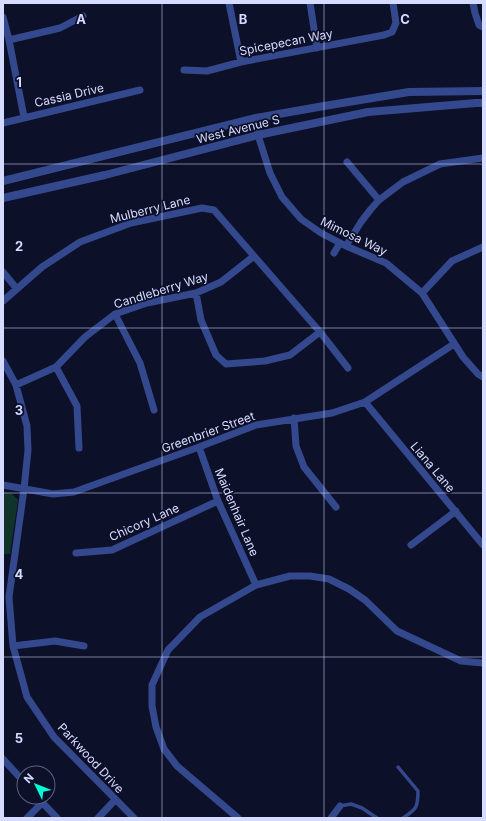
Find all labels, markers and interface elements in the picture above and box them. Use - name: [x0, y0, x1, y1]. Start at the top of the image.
- text: A: [76, 11, 86, 27]
- text: B: [239, 11, 248, 27]
- text: C: [400, 11, 410, 27]
- street label: Spicepecan Way: [238, 26, 334, 58]
- text: 1: [16, 74, 22, 90]
- street label: Cassia Drive: [33, 80, 105, 110]
- street label: West Avenue S: [195, 111, 281, 147]
- street label: Mulberry Lane: [108, 192, 192, 226]
- street label: Mimosa Way: [318, 213, 390, 259]
- text: 2: [15, 238, 23, 254]
- street label: Candleberry Way: [112, 268, 210, 312]
- text: 3: [15, 402, 23, 418]
- street label: Greenbrier Street: [159, 408, 257, 456]
- street label: Liana Lane: [408, 439, 458, 495]
- street label: Maidenhair Lane: [212, 466, 262, 558]
- street label: Chicory Lane: [107, 500, 181, 544]
- text: 4: [15, 566, 24, 582]
- street label: Parkwood Drive: [55, 720, 127, 796]
- text: 5: [15, 730, 23, 746]
- north arrow: [16, 765, 56, 805]
- text: N: [21, 770, 37, 786]

